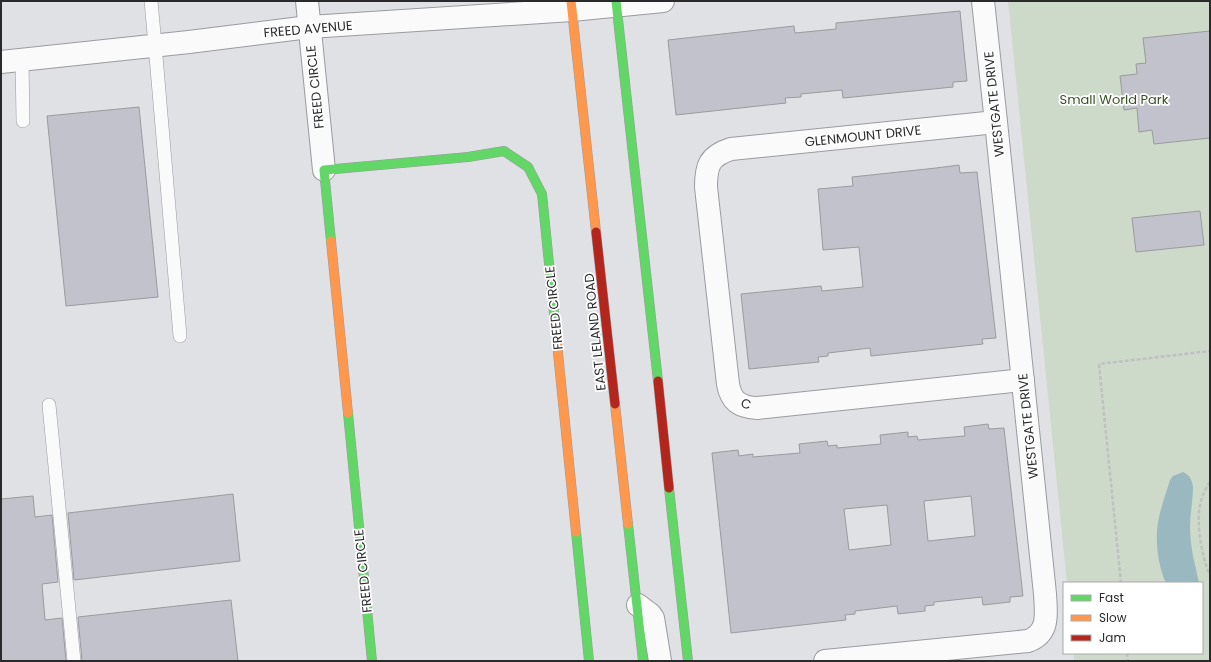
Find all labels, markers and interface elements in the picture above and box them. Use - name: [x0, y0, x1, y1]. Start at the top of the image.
- street label: FREED AVENUE: [263, 16, 353, 42]
- street label: FREED CIRCLE: [301, 44, 329, 130]
- street label: WESTGATE DRIVE: [979, 50, 1009, 158]
- park label: Small World Park: [1060, 90, 1169, 109]
- street label: GLENMOUNT DRIVE: [804, 120, 922, 152]
- street label: FREED CIRCLE: [540, 265, 568, 351]
- street label: EAST LELAND ROAD: [579, 272, 611, 392]
- street label: WESTGATE DRIVE: [1013, 372, 1043, 480]
- street label: C: [738, 393, 754, 415]
- street label: FREED CIRCLE: [349, 528, 377, 614]
- legend: [1063, 582, 1203, 654]
- text: Fast: [1099, 589, 1124, 606]
- text: Slow: [1099, 609, 1127, 626]
- text: Jam: [1099, 629, 1126, 646]

